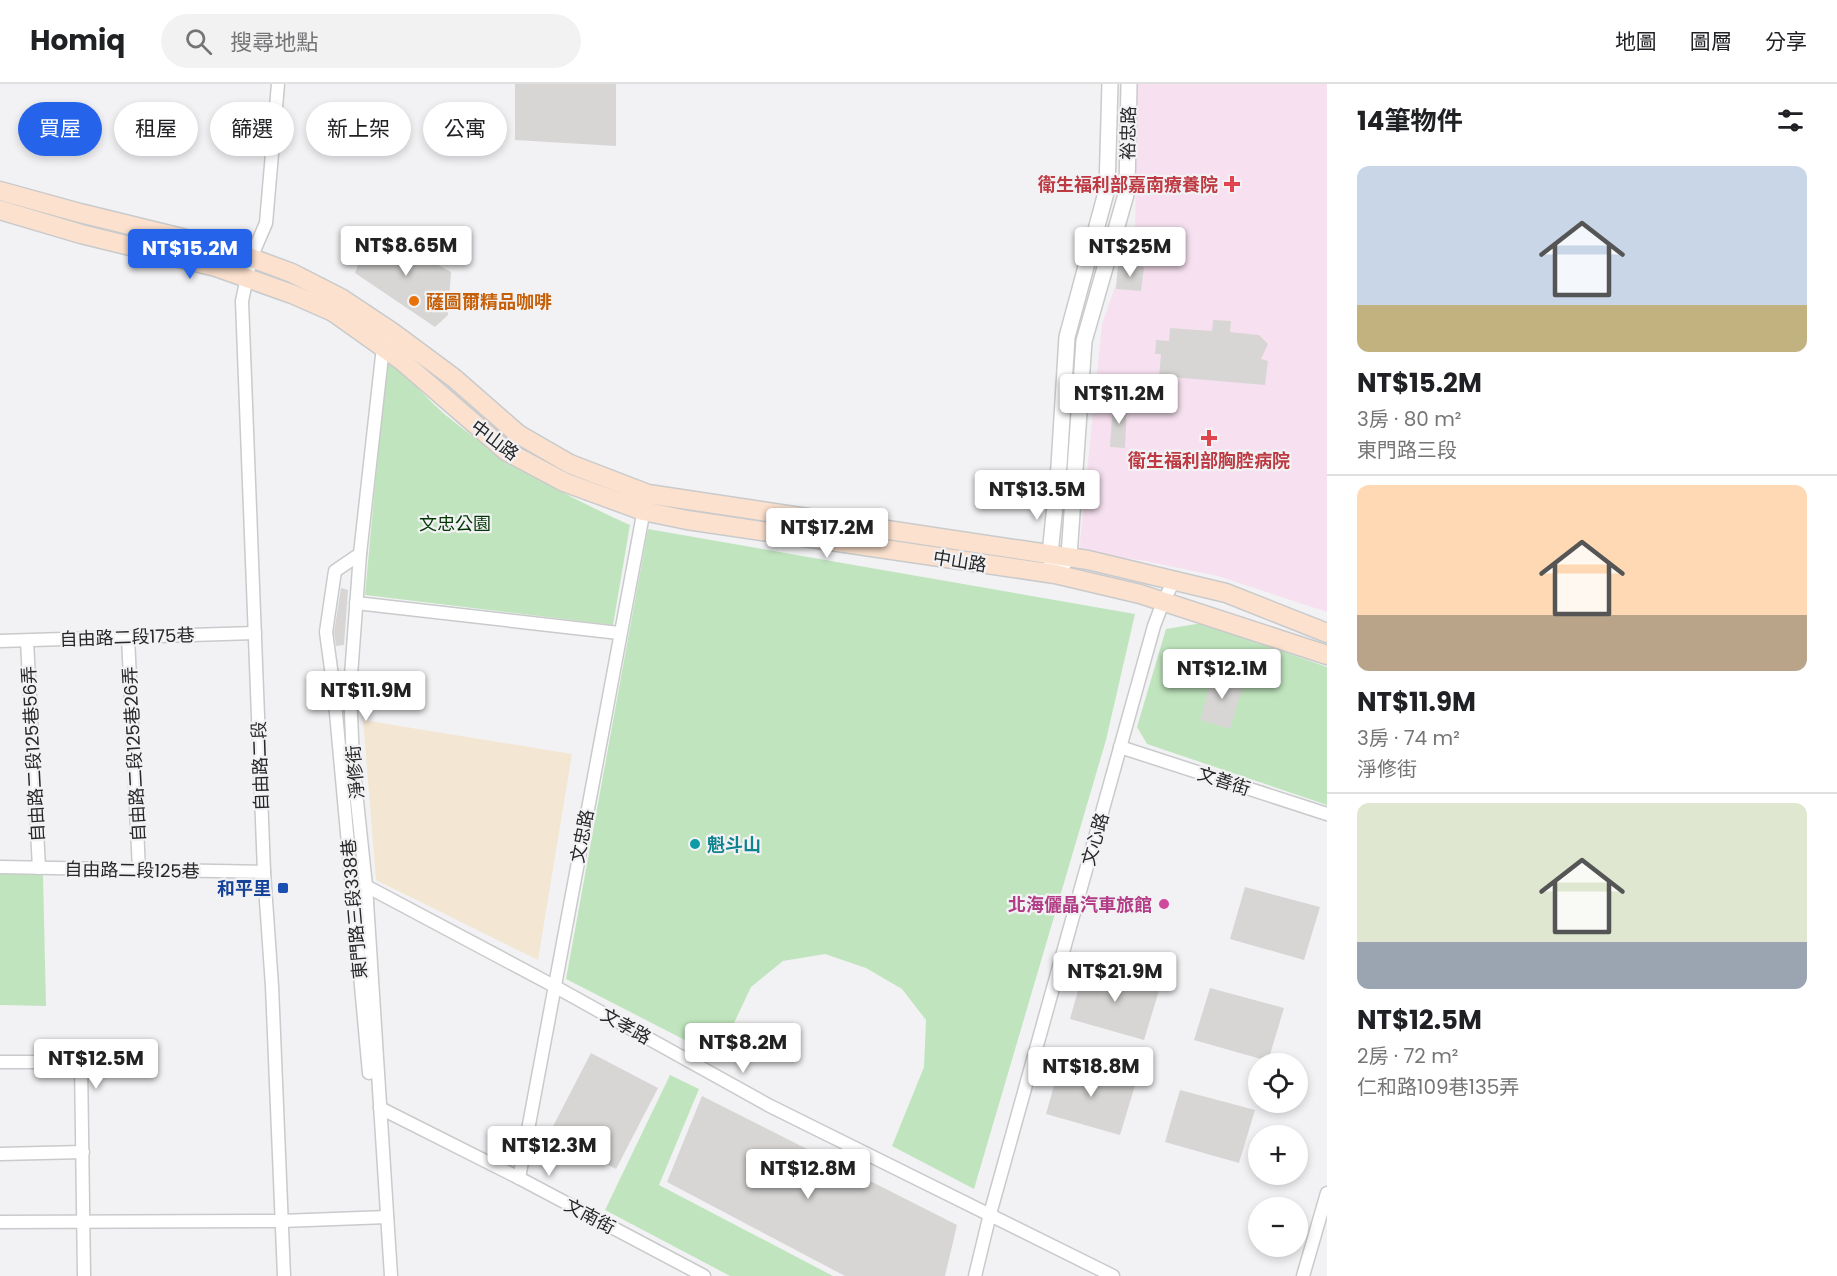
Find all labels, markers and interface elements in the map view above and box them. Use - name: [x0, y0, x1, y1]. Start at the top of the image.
- search box: [161, 14, 581, 68]
- text: Homiq: [30, 21, 125, 60]
- icon: search: [182, 25, 215, 58]
- text: 搜尋地點: [230, 27, 318, 58]
- text: 地圖: [1615, 27, 1657, 56]
- text: 圖層: [1690, 27, 1732, 56]
- text: 分享: [1765, 27, 1807, 56]
- chip: 買屋: [18, 102, 102, 156]
- chip: 租屋: [114, 102, 198, 156]
- chip: 篩選: [210, 102, 294, 156]
- chip: 新上架: [306, 102, 411, 156]
- chip: 公寓: [423, 102, 507, 156]
- text: 14筆物件: [1357, 103, 1462, 139]
- icon: filters: [1774, 104, 1807, 137]
- street label: 裕忠路: [1115, 106, 1141, 160]
- place label: 衛生福利部嘉南療養院: [1037, 172, 1218, 197]
- marker: 衛生福利部嘉南療養院: [1223, 175, 1241, 193]
- icon: home: [1528, 205, 1636, 313]
- pin: NT$8.65M: [344, 226, 468, 277]
- pin: NT$25M: [1081, 227, 1179, 278]
- pin: NT$15.2M: [128, 229, 252, 280]
- text: NT$8.65M: [355, 231, 457, 259]
- text: NT$25M: [1089, 232, 1171, 260]
- text: NT$15.2M: [142, 234, 238, 262]
- place label: 薩圖爾精品咖啡: [426, 289, 552, 314]
- marker: 薩圖爾精品咖啡: [407, 294, 421, 308]
- text: NT$15.2M: [1357, 365, 1482, 401]
- pin: NT$11.2M: [1057, 374, 1181, 425]
- text: NT$11.2M: [1074, 379, 1164, 407]
- text: 3房 · 80 m²: [1357, 405, 1461, 433]
- street label: 中山路: [466, 414, 524, 466]
- marker: 衛生福利部胸腔病院: [1200, 429, 1218, 447]
- text: 東門路三段: [1357, 436, 1457, 464]
- place label: 衛生福利部胸腔病院: [1127, 448, 1290, 473]
- pin: NT$13.5M: [975, 470, 1099, 521]
- text: NT$13.5M: [989, 475, 1085, 503]
- pin: NT$17.2M: [765, 508, 889, 559]
- park label: 文忠公園: [419, 511, 491, 536]
- text: NT$17.2M: [780, 513, 874, 541]
- icon: home: [1528, 524, 1636, 632]
- street label: 中山路: [931, 544, 989, 578]
- street label: 自由路二段175巷: [59, 622, 195, 652]
- pin: NT$12.1M: [1160, 649, 1284, 700]
- text: NT$12.1M: [1177, 654, 1267, 682]
- street label: 自由路二段125巷56弄: [16, 665, 50, 843]
- street label: 自由路二段125巷26弄: [117, 666, 151, 842]
- pin: NT$11.9M: [304, 671, 428, 722]
- text: NT$11.9M: [320, 676, 412, 704]
- text: NT$11.9M: [1357, 684, 1476, 720]
- street label: 自由路二段: [246, 721, 274, 811]
- text: 3房 · 74 m²: [1357, 724, 1460, 752]
- street label: 淨修街: [340, 744, 370, 800]
- text: 淨修街: [1357, 755, 1417, 783]
- street label: 文善街: [1194, 761, 1254, 801]
- street label: 文忠路: [565, 807, 599, 865]
- street label: 文心路: [1076, 810, 1114, 868]
- place label: 魁斗山: [707, 832, 761, 857]
- marker: 魁斗山: [688, 837, 702, 851]
- street label: 東門路三段338巷: [335, 838, 373, 980]
- icon: home: [1528, 842, 1636, 950]
- street label: 自由路二段125巷: [64, 856, 200, 884]
- place label: 和平里: [217, 876, 271, 901]
- marker: 和平里: [276, 881, 290, 895]
- place label: 北海儷晶汽車旅館: [1008, 892, 1152, 917]
- marker: 北海儷晶汽車旅館: [1157, 897, 1171, 911]
- pin: NT$21.9M: [1053, 952, 1177, 1003]
- text: NT$21.9M: [1067, 957, 1163, 985]
- street label: 文孝路: [596, 1002, 656, 1050]
- text: NT$12.5M: [1357, 1002, 1482, 1038]
- pin: NT$8.2M: [688, 1023, 798, 1074]
- text: NT$8.2M: [699, 1028, 787, 1056]
- pin: NT$12.5M: [34, 1039, 158, 1090]
- text: 2房 · 72 m²: [1357, 1042, 1458, 1070]
- text: NT$12.5M: [48, 1044, 144, 1072]
- pin: NT$18.8M: [1029, 1047, 1153, 1098]
- text: NT$18.8M: [1042, 1052, 1140, 1080]
- map controls: [1248, 1053, 1308, 1257]
- button: locate: [1248, 1053, 1308, 1113]
- text: 仁和路109巷135弄: [1357, 1073, 1519, 1101]
- button: +: [1248, 1125, 1308, 1185]
- pin: NT$12.3M: [487, 1126, 611, 1177]
- text: NT$12.3M: [501, 1131, 597, 1159]
- pin: NT$12.8M: [746, 1149, 870, 1200]
- text: NT$12.8M: [760, 1154, 856, 1182]
- street label: 文南街: [560, 1192, 620, 1240]
- button: −: [1248, 1197, 1308, 1257]

